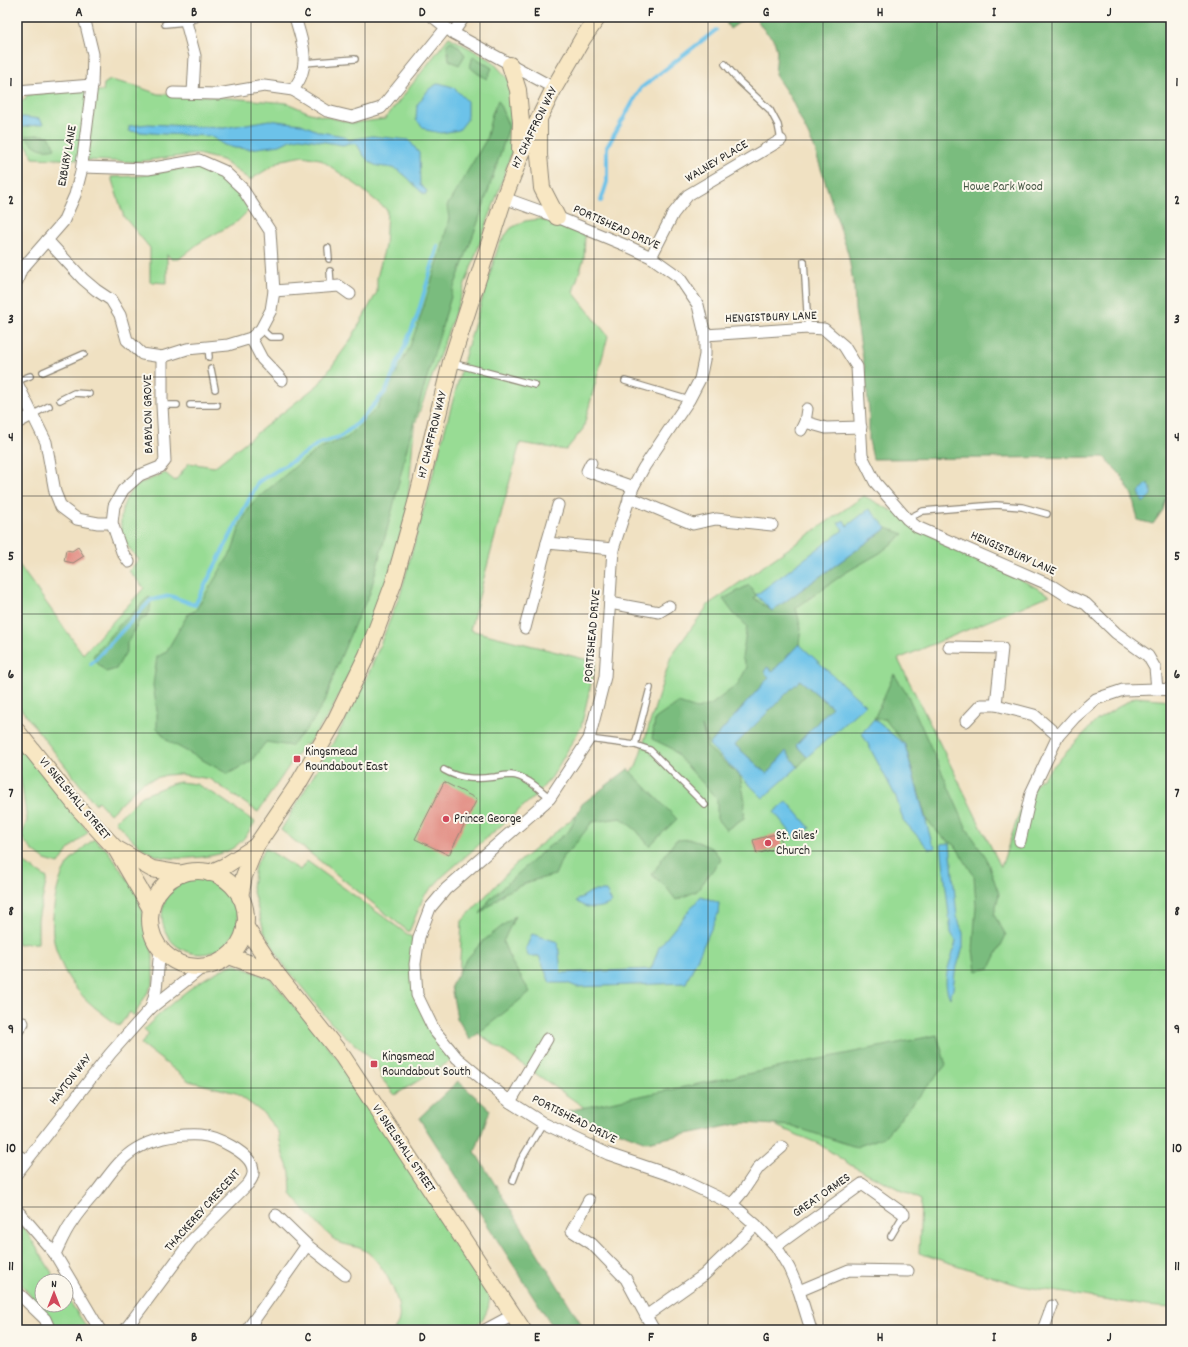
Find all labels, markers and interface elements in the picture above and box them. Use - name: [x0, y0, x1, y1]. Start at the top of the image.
- text: A: [75, 4, 83, 23]
- text: B: [191, 4, 197, 23]
- text: C: [305, 4, 312, 23]
- text: D: [419, 4, 426, 23]
- text: E: [534, 4, 541, 23]
- text: F: [648, 4, 654, 23]
- text: G: [763, 4, 770, 23]
- text: H: [877, 4, 884, 23]
- text: I: [992, 4, 997, 23]
- text: J: [1107, 4, 1112, 23]
- text: 1: [10, 74, 13, 93]
- text: 1: [1176, 74, 1179, 93]
- street label: H7 CHAFFRON WAY: [507, 83, 564, 172]
- street label: EXBURY LANE: [53, 124, 83, 188]
- street label: WALNEY PLACE: [682, 136, 752, 188]
- park label: Howe Park Wood: [963, 178, 1043, 197]
- text: 2: [8, 192, 14, 211]
- text: 2: [1174, 192, 1180, 211]
- street label: PORTISHEAD DRIVE: [570, 200, 663, 256]
- street label: HENGISTBURY LANE: [725, 307, 817, 329]
- text: 3: [8, 311, 14, 330]
- text: 3: [1174, 311, 1180, 330]
- street label: BABYLON GROVE: [139, 374, 159, 454]
- street label: H7 CHAFFRON WAY: [413, 388, 453, 480]
- text: 4: [8, 429, 14, 448]
- text: 4: [1174, 429, 1180, 448]
- street label: HENGISTBURY LANE: [967, 527, 1059, 581]
- text: 5: [8, 548, 14, 567]
- text: 5: [1174, 548, 1180, 567]
- street label: PORTISHEAD DRIVE: [579, 589, 607, 683]
- text: 6: [8, 666, 15, 685]
- text: 6: [1174, 666, 1181, 685]
- place label: Kingsmead Roundabout East: [305, 743, 388, 777]
- street label: V1 SNELSHALL STREET: [34, 754, 114, 844]
- marker: Kingsmead Roundabout East: [292, 754, 302, 764]
- text: 7: [9, 785, 14, 804]
- text: 7: [1175, 785, 1180, 804]
- place label: Prince George: [454, 810, 522, 829]
- marker: Prince George: [441, 814, 451, 824]
- place label: St. Giles’ Church: [776, 827, 818, 861]
- marker: St. Giles’ Church: [763, 838, 773, 848]
- text: 8: [8, 903, 14, 922]
- text: 8: [1174, 903, 1180, 922]
- text: 9: [8, 1021, 14, 1040]
- text: 9: [1174, 1021, 1180, 1040]
- place label: Kingsmead Roundabout South: [382, 1048, 471, 1082]
- street label: HAYTON WAY: [45, 1050, 98, 1109]
- marker: Kingsmead Roundabout South: [369, 1059, 379, 1069]
- street label: PORTISHEAD DRIVE: [528, 1090, 620, 1150]
- street label: V1 SNELSHALL STREET: [366, 1101, 440, 1197]
- text: 10: [6, 1140, 16, 1159]
- text: 10: [1172, 1140, 1182, 1159]
- street label: THACKEREY CRESCENT: [161, 1165, 245, 1257]
- street label: GREAT ORMES: [789, 1169, 855, 1223]
- text: 11: [8, 1258, 14, 1277]
- text: 11: [1174, 1258, 1180, 1277]
- north arrow: [34, 1273, 74, 1313]
- text: N: [51, 1277, 57, 1293]
- text: A: [75, 1329, 83, 1347]
- text: B: [191, 1329, 197, 1347]
- text: C: [305, 1329, 312, 1347]
- text: D: [419, 1329, 426, 1347]
- text: E: [534, 1329, 541, 1347]
- text: F: [648, 1329, 654, 1347]
- text: G: [763, 1329, 770, 1347]
- text: H: [877, 1329, 884, 1347]
- text: I: [992, 1329, 997, 1347]
- text: J: [1107, 1329, 1112, 1347]

